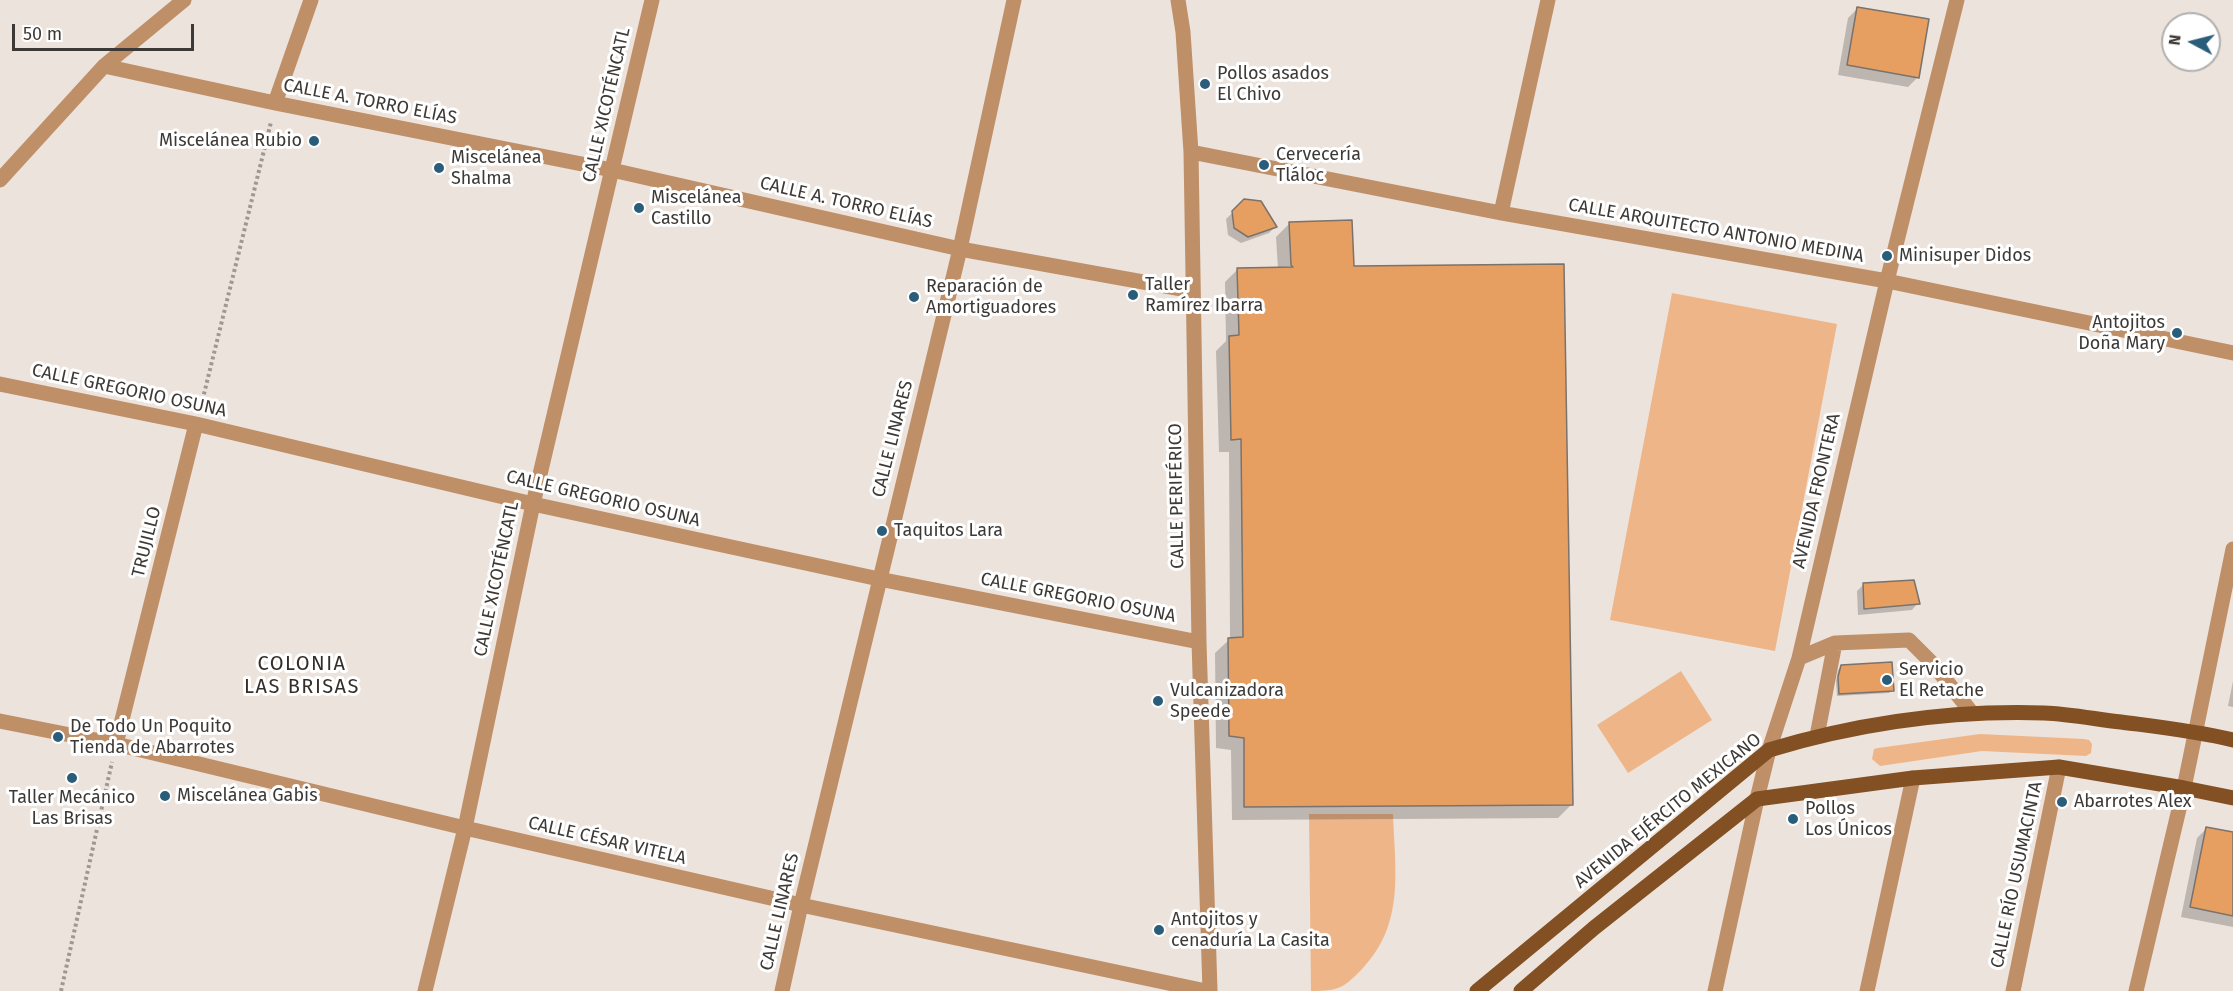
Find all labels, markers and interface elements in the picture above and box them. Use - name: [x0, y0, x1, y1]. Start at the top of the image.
- scale bar: [15, 12, 196, 50]
- north arrow: [2161, 12, 2221, 72]
- text: 50 m: [23, 23, 62, 45]
- street label: CALLE XICOTÉNCATL: [579, 25, 635, 185]
- text: N: [2165, 34, 2185, 46]
- place label: Pollos asados El Chivo: [1217, 63, 1329, 106]
- street label: CALLE A. TORRO ELÍAS: [281, 75, 459, 129]
- marker: Pollos asados El Chivo: [1198, 77, 1212, 91]
- place label: Miscelánea Rubio: [159, 130, 302, 152]
- marker: Miscelánea Rubio: [307, 134, 321, 148]
- place label: Cervecería Tláloc: [1276, 144, 1361, 186]
- place label: Miscelánea Shalma: [451, 147, 541, 190]
- marker: Cervecería Tláloc: [1257, 158, 1271, 172]
- marker: Miscelánea Shalma: [432, 161, 446, 175]
- street label: CALLE A. TORRO ELÍAS: [758, 173, 934, 233]
- place label: Miscelánea Castillo: [651, 187, 741, 230]
- street label: CALLE ARQUITECTO ANTONIO MEDINA: [1567, 194, 1865, 268]
- marker: Miscelánea Castillo: [632, 201, 646, 215]
- place label: Minisuper Didos: [1899, 245, 2031, 267]
- marker: Minisuper Didos: [1880, 249, 1894, 263]
- place label: Taller Ramírez Ibarra: [1145, 274, 1263, 316]
- place label: Reparación de Amortiguadores: [926, 276, 1056, 318]
- marker: Taller Ramírez Ibarra: [1126, 288, 1140, 302]
- marker: Reparación de Amortiguadores: [907, 290, 921, 304]
- place label: Antojitos Doña Mary: [2078, 312, 2165, 354]
- marker: Antojitos Doña Mary: [2170, 326, 2184, 340]
- street label: CALLE GREGORIO OSUNA: [30, 360, 228, 422]
- street label: CALLE LINARES: [868, 378, 918, 500]
- street label: AVENIDA FRONTERA: [1789, 411, 1845, 571]
- street label: CALLE PERIFÉRICO: [1165, 423, 1189, 569]
- street label: CALLE GREGORIO OSUNA: [504, 466, 702, 532]
- street label: CALLE XICOTÉNCATL: [470, 499, 524, 659]
- street label: TRUJILLO: [128, 504, 166, 580]
- place label: Taquitos Lara: [894, 520, 1003, 542]
- marker: Taquitos Lara: [875, 524, 889, 538]
- street label: CALLE GREGORIO OSUNA: [979, 568, 1177, 628]
- district label: COLONIA LAS BRISAS: [244, 652, 360, 699]
- place label: Servicio El Retache: [1899, 659, 1984, 702]
- marker: Servicio El Retache: [1880, 673, 1894, 687]
- place label: Vulcanizadora Speede: [1170, 680, 1284, 722]
- marker: Vulcanizadora Speede: [1151, 694, 1165, 708]
- place label: De Todo Un Poquito Tienda de Abarrotes: [70, 716, 234, 758]
- street label: AVENIDA EJÉRCITO MEXICANO: [1570, 729, 1766, 893]
- marker: De Todo Un Poquito Tienda de Abarrotes: [51, 730, 65, 744]
- marker: Taller Mecánico Las Brisas: [65, 771, 79, 785]
- street label: CALLE RÍO USUMACINTA: [1987, 780, 2047, 970]
- place label: Miscelánea Gabis: [177, 785, 318, 807]
- place label: Taller Mecánico Las Brisas: [9, 787, 135, 830]
- marker: Miscelánea Gabis: [158, 789, 172, 803]
- place label: Abarrotes Alex: [2074, 791, 2192, 813]
- marker: Abarrotes Alex: [2055, 795, 2069, 809]
- place label: Pollos Los Únicos: [1805, 798, 1892, 840]
- street label: CALLE CÉSAR VITELA: [526, 812, 688, 870]
- marker: Pollos Los Únicos: [1786, 812, 1800, 826]
- street label: CALLE LINARES: [756, 851, 804, 973]
- place label: Antojitos y cenaduría La Casita: [1171, 909, 1330, 952]
- marker: Antojitos y cenaduría La Casita: [1152, 923, 1166, 937]

